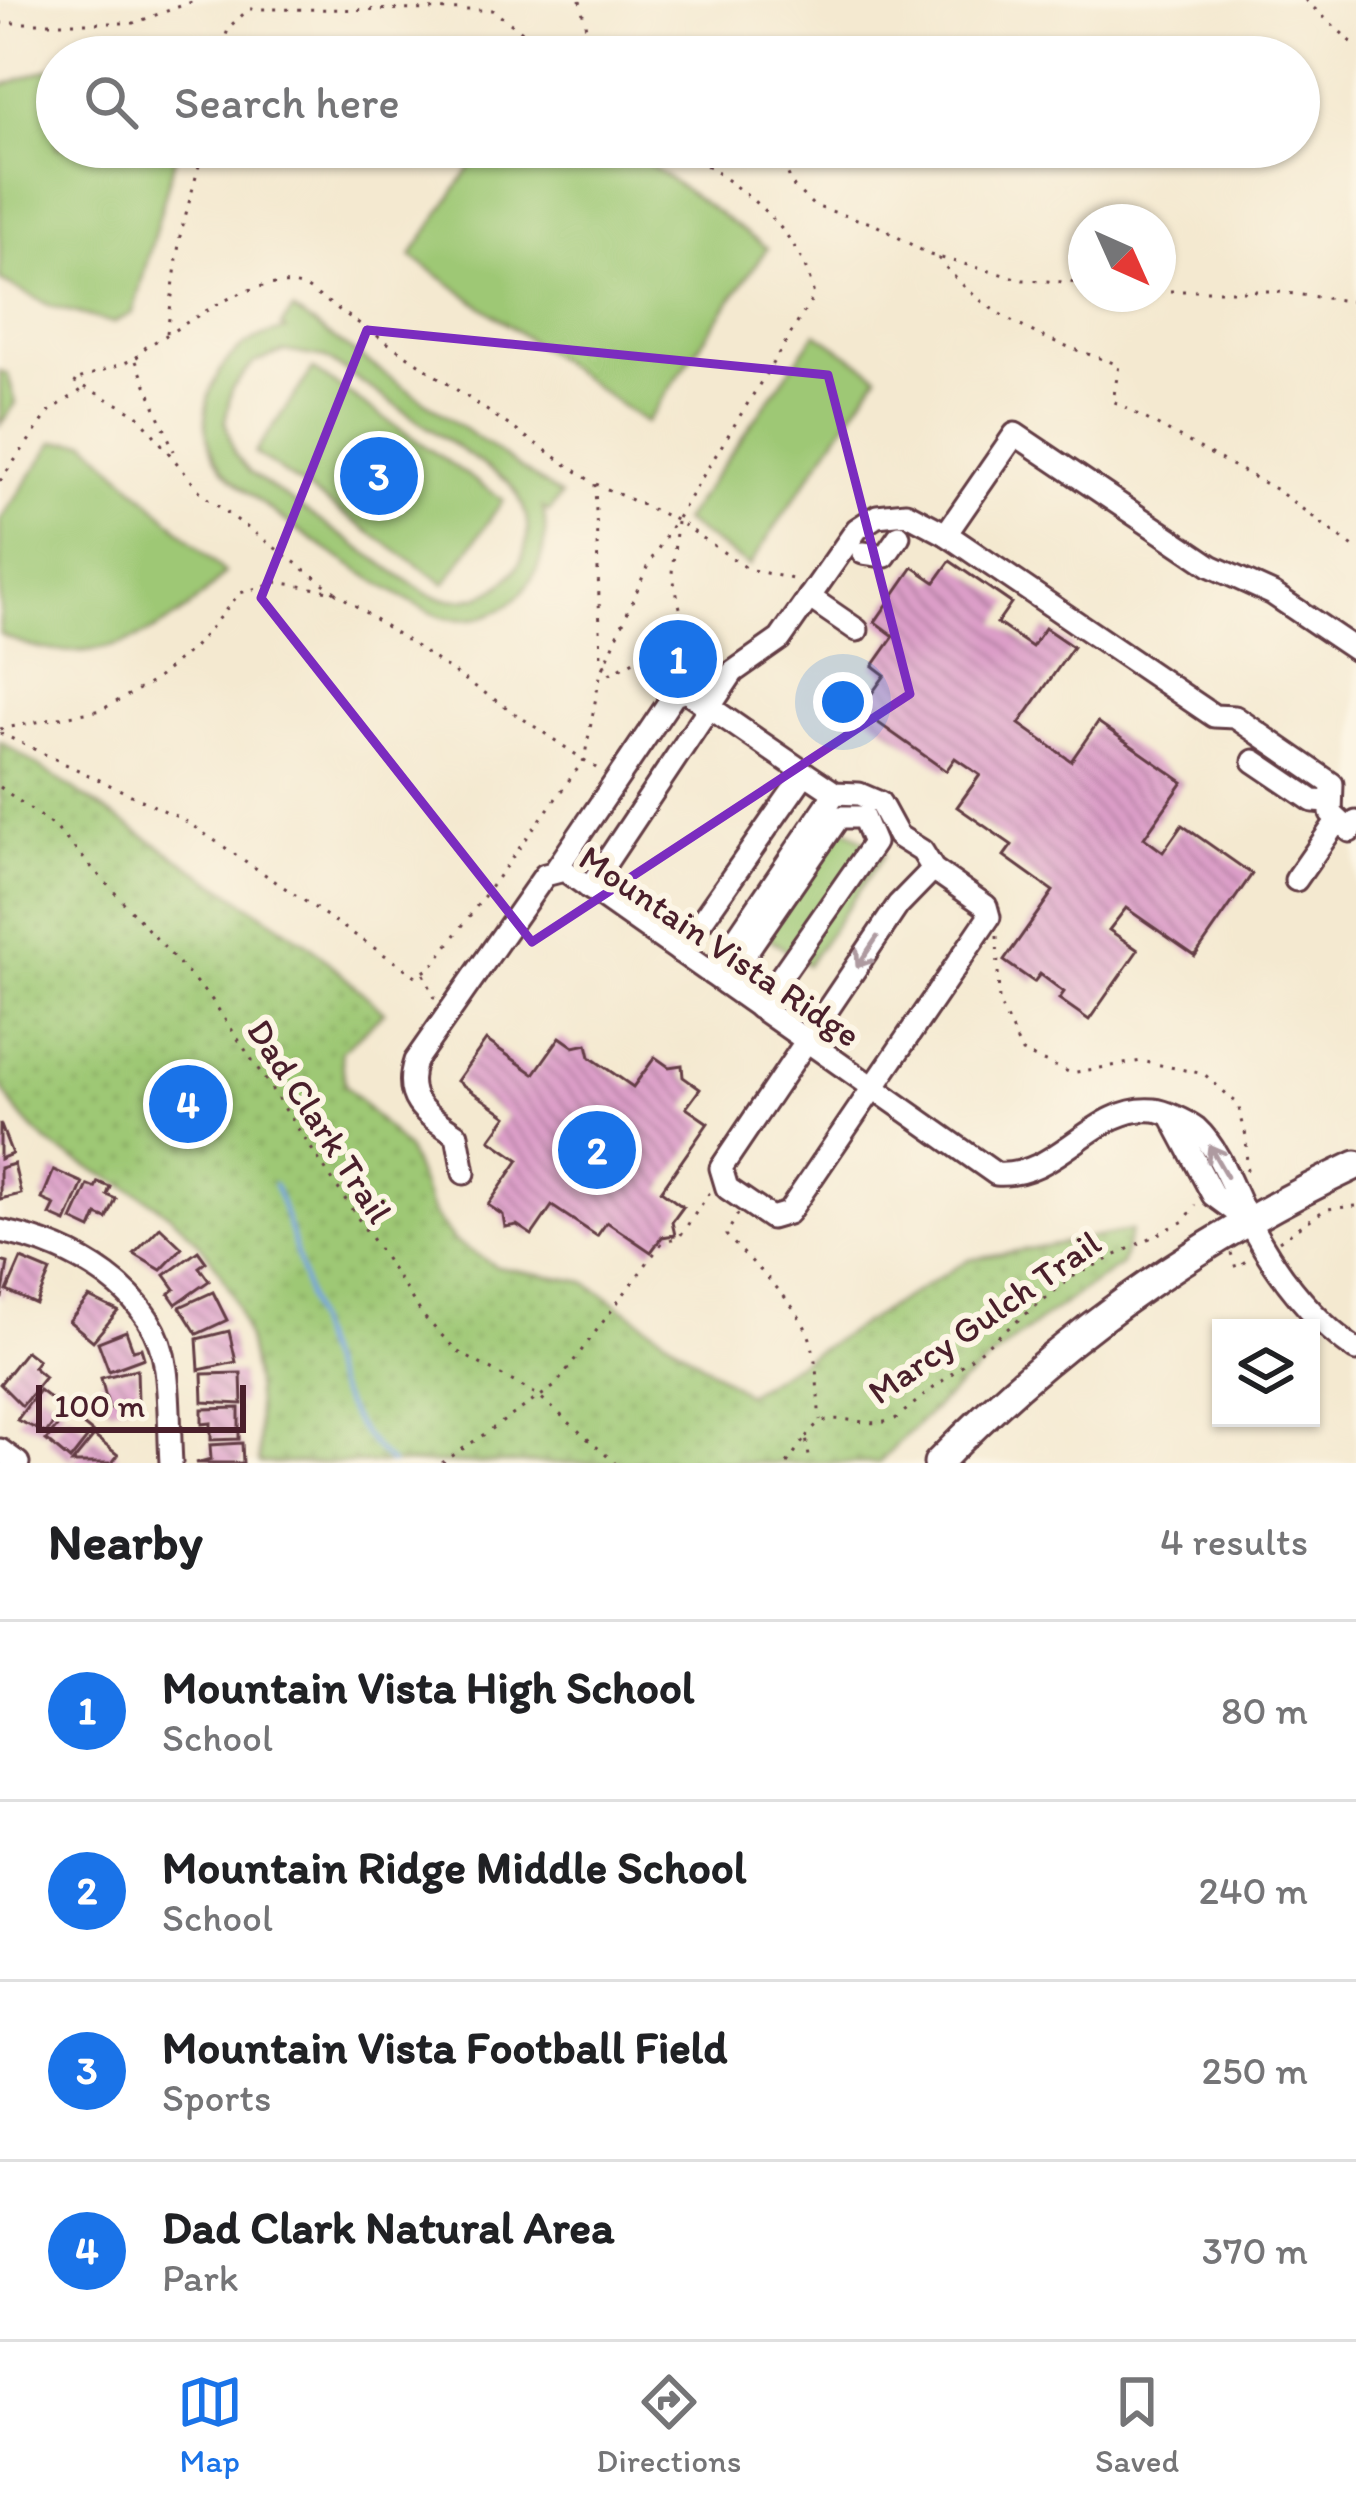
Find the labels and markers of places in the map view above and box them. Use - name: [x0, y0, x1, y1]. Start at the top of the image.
- pin: 3: [340, 431, 418, 521]
- pin: 1: [639, 614, 717, 704]
- pin: 4: [149, 1059, 227, 1149]
- pin: 2: [558, 1105, 636, 1195]

